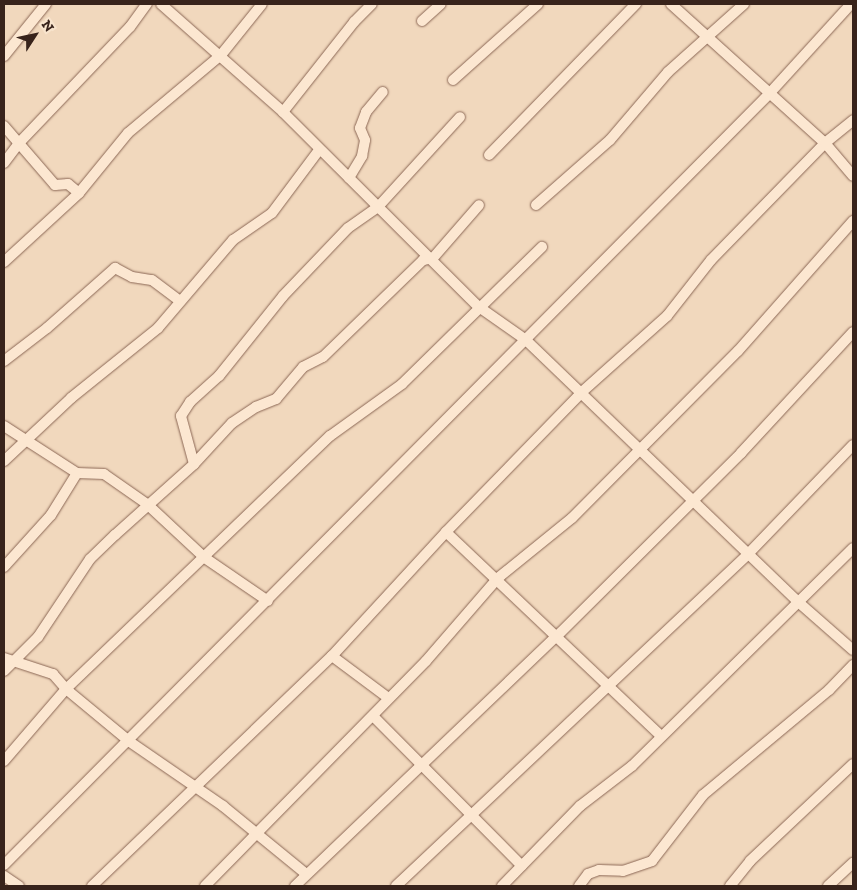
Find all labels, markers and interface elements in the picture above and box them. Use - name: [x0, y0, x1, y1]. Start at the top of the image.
- north arrow: [10, 10, 60, 60]
- text: N: [38, 17, 58, 35]

